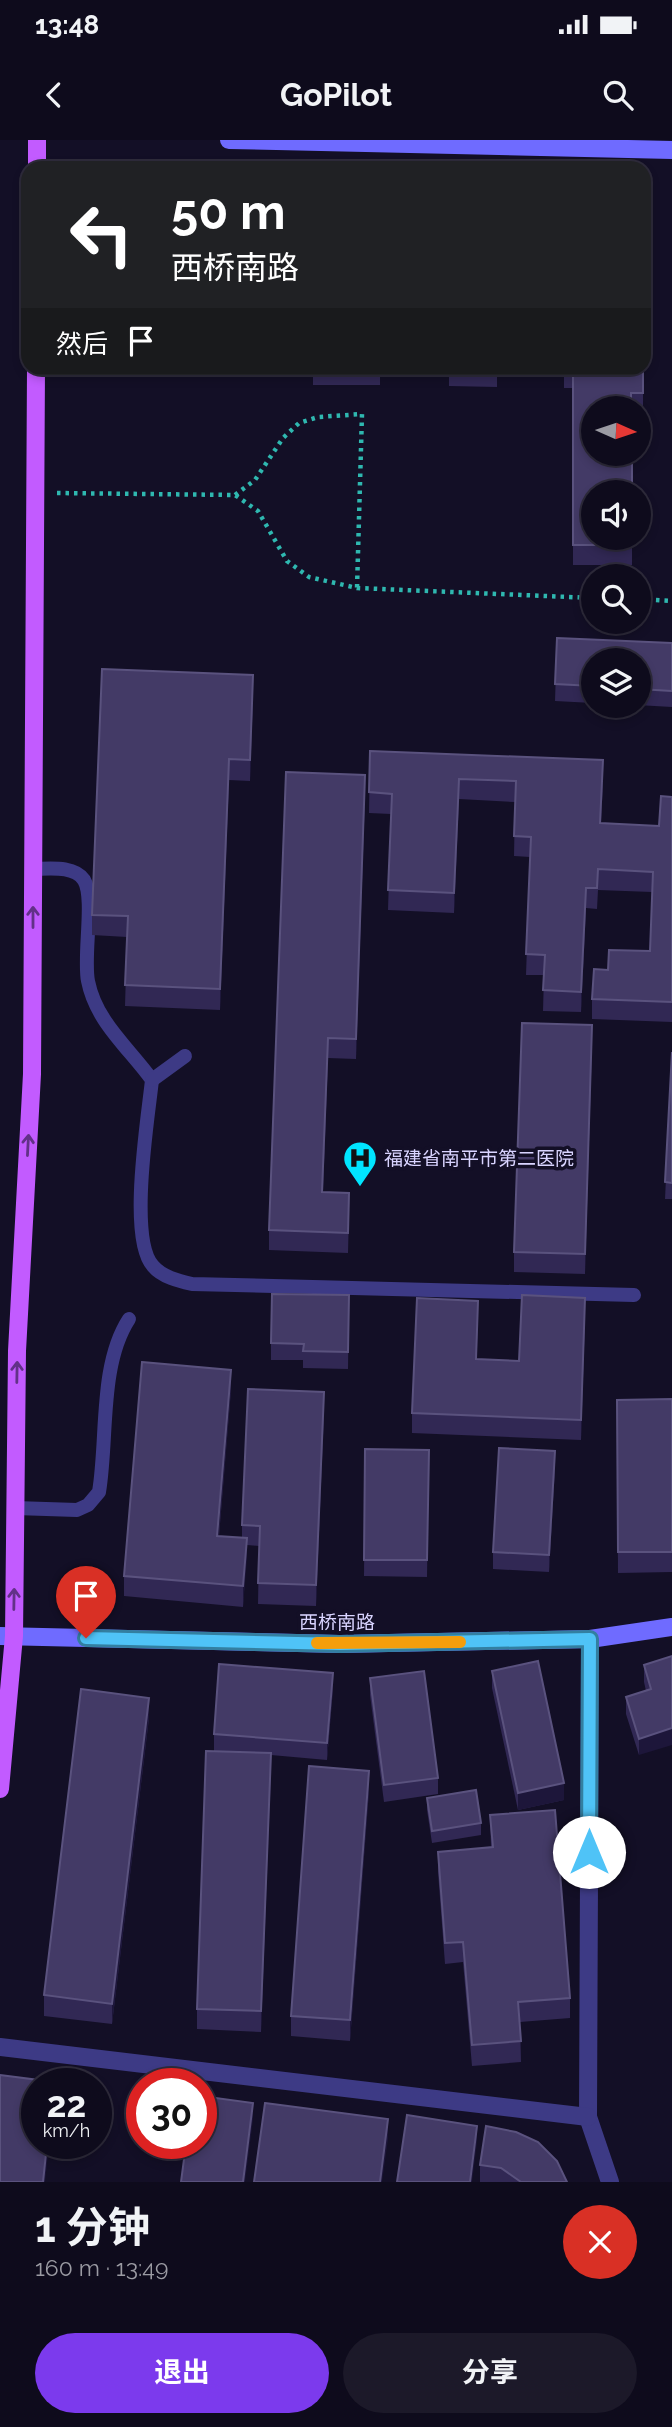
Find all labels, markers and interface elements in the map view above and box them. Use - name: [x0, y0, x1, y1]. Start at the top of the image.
- text: 13:48: [35, 10, 99, 40]
- icon: back: [35, 76, 73, 114]
- text: GoPilot: [280, 76, 392, 113]
- icon: search: [599, 76, 637, 114]
- text: 50 m: [171, 183, 286, 240]
- icon: left: [56, 189, 147, 280]
- text: 西桥南路: [171, 249, 299, 286]
- icon: arrive: [122, 322, 160, 360]
- text: 然后: [56, 329, 108, 359]
- north arrow: [581, 396, 651, 466]
- map controls: [581, 396, 651, 718]
- button: sound: [581, 480, 651, 550]
- button: search: [581, 564, 651, 634]
- button: layers: [581, 648, 651, 718]
- one-way arrow: [26, 906, 40, 929]
- one-way arrow: [22, 1133, 35, 1156]
- hospital icon: 福建省南平市第二医院: [341, 1139, 379, 1188]
- place label: 福建省南平市第二医院: [384, 1147, 574, 1169]
- one-way arrow: [10, 1361, 24, 1384]
- pin: [56, 1566, 116, 1638]
- icon: arrive: [67, 1577, 105, 1615]
- one-way arrow: [7, 1588, 21, 1611]
- street label: 西桥南路: [299, 1611, 375, 1633]
- position arrow: [552, 1815, 626, 1889]
- speed limit sign: 30: [126, 2068, 217, 2159]
- text: 22: [47, 2084, 86, 2125]
- text: km/h: [43, 2120, 90, 2141]
- text: 1 分钟: [35, 2203, 150, 2252]
- button: close: [563, 2205, 637, 2279]
- text: 160 m · 13:49: [35, 2254, 168, 2281]
- button: 退出: [35, 2333, 329, 2413]
- button: 分享: [343, 2333, 637, 2413]

